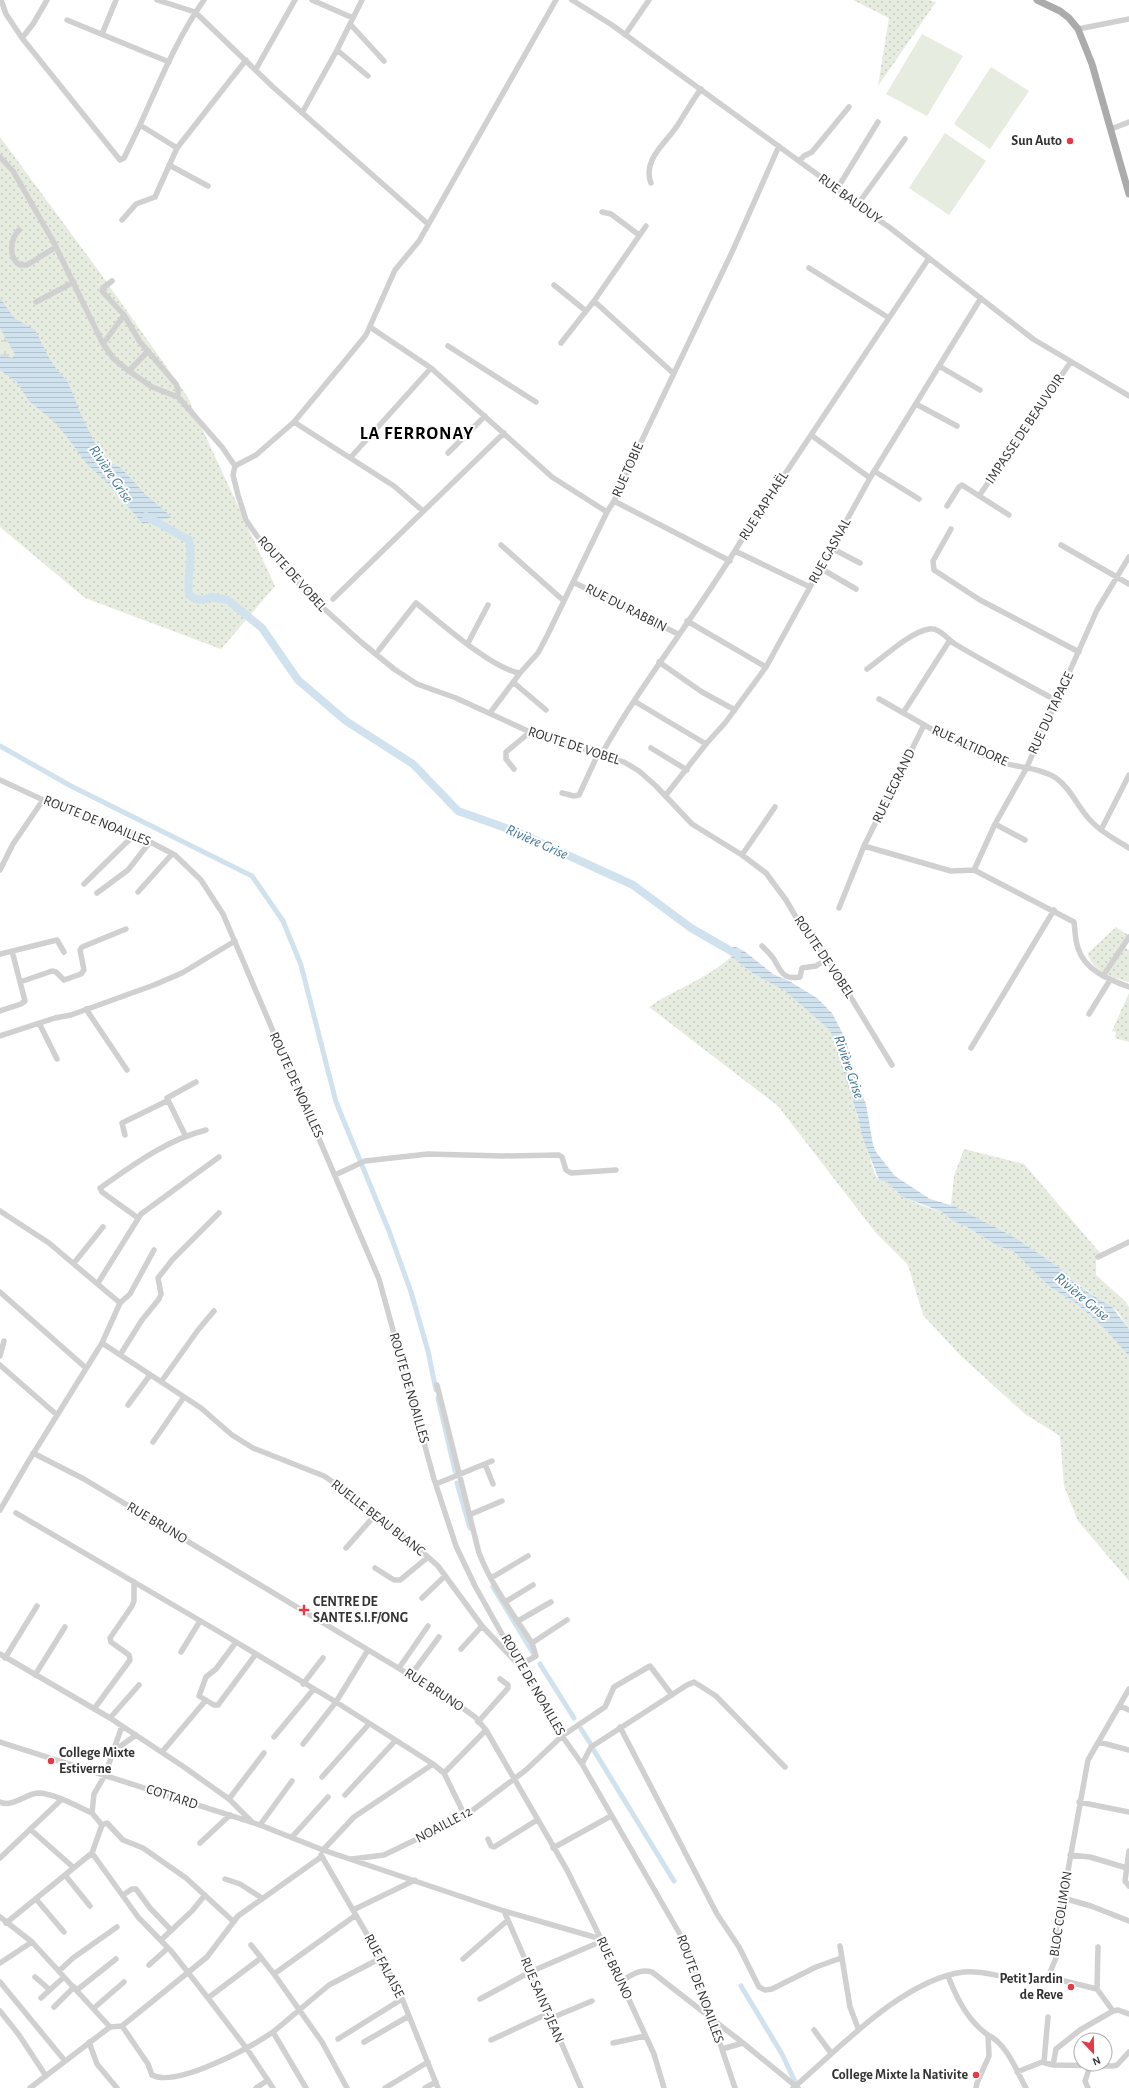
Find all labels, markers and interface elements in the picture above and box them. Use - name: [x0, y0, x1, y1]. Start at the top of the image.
- place label: Sun Auto: [1011, 134, 1062, 148]
- marker: Sun Auto: [1065, 136, 1075, 146]
- street label: RUE BAUDUY: [816, 171, 885, 227]
- street label: IMPASSE DE BEAUVOIR: [983, 372, 1067, 486]
- district label: LA FERRONAY: [360, 425, 474, 443]
- street label: RUE TOBIE: [610, 440, 646, 500]
- water label: Rivière Grise: [86, 443, 136, 506]
- street label: RUE RAPHAËL: [735, 468, 791, 543]
- street label: RUE GASNAL: [806, 516, 854, 586]
- street label: ROUTE DE VOBEL: [255, 534, 329, 614]
- street label: RUE DU RABBIN: [583, 581, 669, 635]
- street label: RUE DU TAPAGE: [1026, 669, 1076, 756]
- street label: RUE ALTIDORE: [930, 723, 1010, 769]
- street label: ROUTE DE VOBEL: [526, 725, 622, 768]
- street label: RUE LEGRAND: [870, 747, 918, 825]
- street label: ROUTE DE NOAILLES: [41, 793, 153, 849]
- water label: Rivière Grise: [504, 822, 570, 862]
- street label: ROUTE DE VOBEL: [791, 913, 857, 1001]
- street label: ROUTE DE NOAILLES: [266, 1030, 326, 1140]
- water label: Rivière Grise: [831, 1033, 867, 1101]
- water label: Rivière Grise: [1052, 1270, 1112, 1324]
- street label: ROUTE DE NOAILLES: [387, 1331, 431, 1445]
- street label: RUELLE BEAU BLANC: [328, 1477, 428, 1559]
- street label: RUE BRUNO: [125, 1500, 190, 1546]
- place label: CENTRE DE SANTE S.I.F/ONG: [313, 1595, 408, 1625]
- marker: CENTRE DE SANTE S.I.F/ONG: [298, 1604, 310, 1616]
- street label: ROUTE DE NOAILLES: [498, 1632, 568, 1738]
- street label: RUE BRUNO: [402, 1666, 466, 1714]
- place label: College Mixte Estiverne: [59, 1746, 135, 1776]
- marker: College Mixte Estiverne: [46, 1756, 56, 1766]
- street label: COTTARD: [144, 1782, 200, 1812]
- street label: NOAILLE 12: [413, 1804, 475, 1846]
- street label: BLOC COLIMON: [1047, 1870, 1075, 1958]
- street label: RUE FALAISE: [361, 1932, 407, 2000]
- street label: ROUTE DE NOAILLES: [674, 1933, 726, 2045]
- street label: RUE BRUNO: [593, 1935, 635, 2002]
- street label: RUE SAINT-JEAN: [518, 1955, 566, 2045]
- place label: Petit Jardin de Reve: [999, 1972, 1063, 2002]
- marker: Petit Jardin de Reve: [1066, 1982, 1076, 1992]
- north arrow: [1073, 2032, 1113, 2072]
- text: N: [1091, 2054, 1102, 2067]
- place label: College Mixte la Nativite: [832, 2068, 968, 2082]
- marker: College Mixte la Nativite: [971, 2070, 981, 2080]

